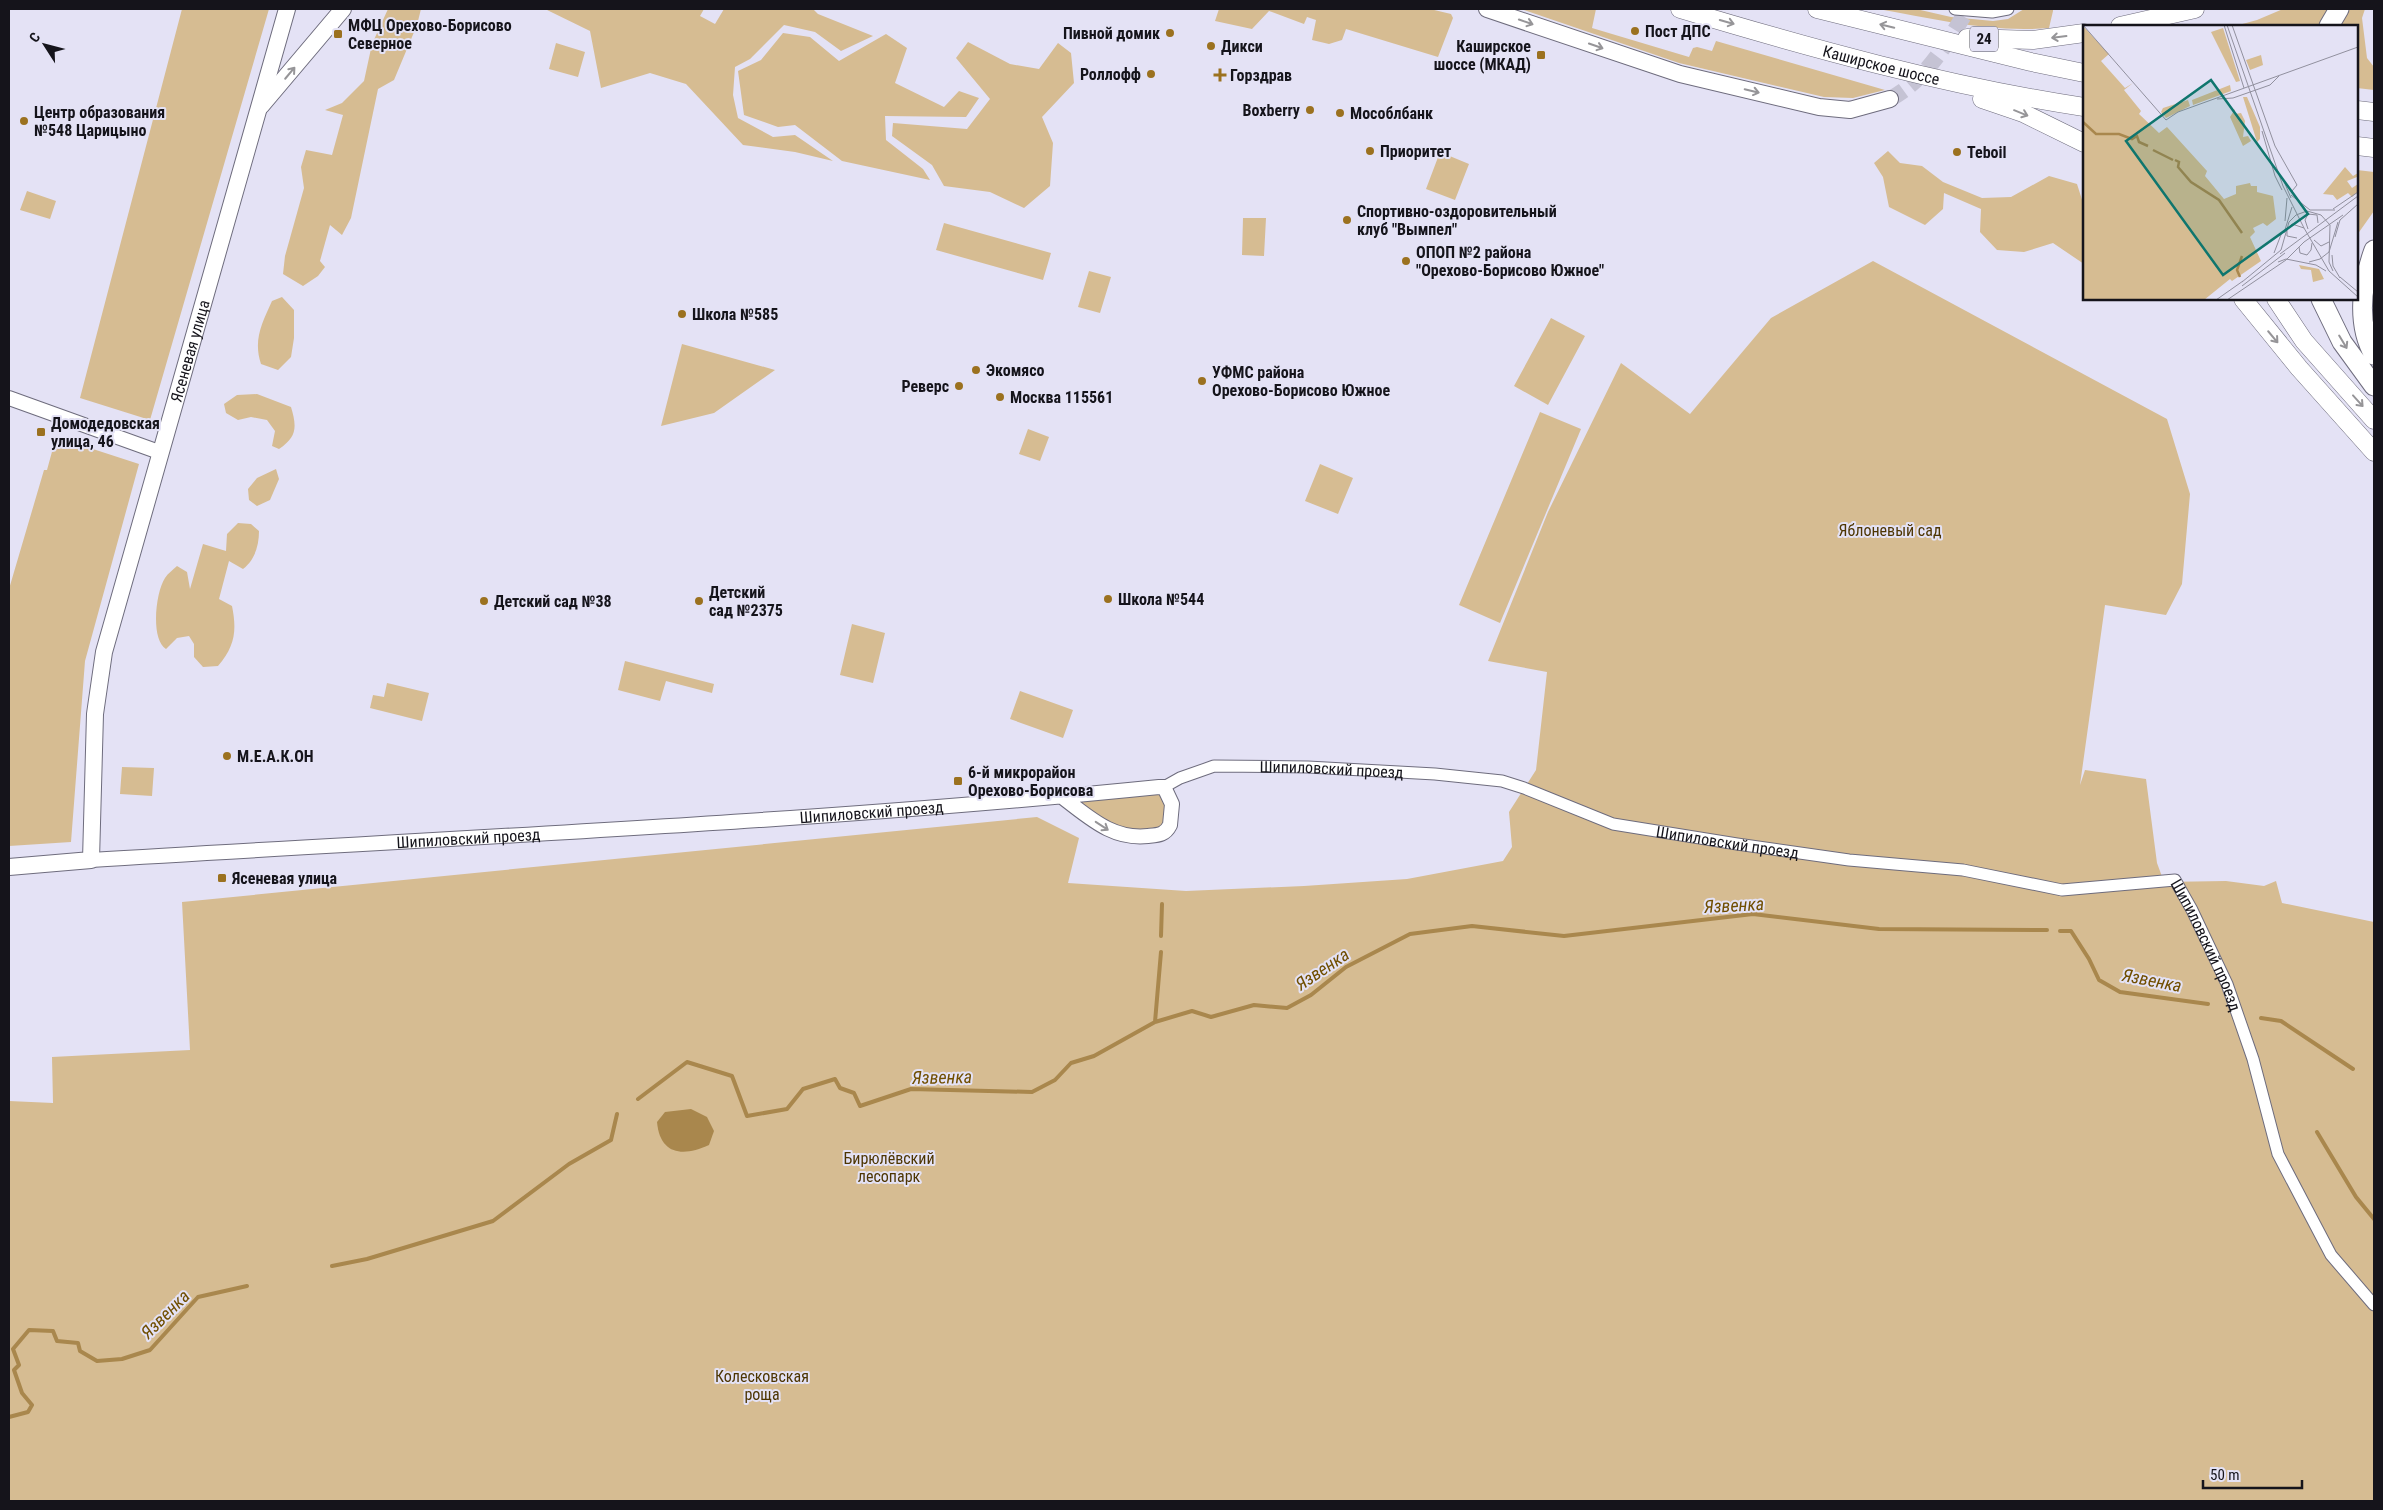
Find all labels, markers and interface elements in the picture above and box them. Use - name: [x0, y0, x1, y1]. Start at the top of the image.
- place label: МФЦ Орехово-Борисово Северное: [348, 16, 512, 53]
- one-way arrow: [1518, 18, 1533, 27]
- one-way arrow: [1719, 18, 1735, 28]
- north arrow: [20, 20, 70, 70]
- one-way arrow: [1879, 21, 1895, 30]
- place label: Пост ДПС: [1645, 22, 1711, 41]
- place label: Пивной домик: [1063, 24, 1160, 43]
- marker: Пост ДПС: [1629, 25, 1641, 37]
- inset map: [2083, 25, 2358, 300]
- road number: 24: [1970, 26, 1998, 52]
- marker: Пивной домик: [1164, 27, 1176, 39]
- marker: МФЦ Орехово-Борисово Северное: [332, 28, 344, 40]
- text: С: [26, 29, 43, 45]
- one-way arrow: [2051, 32, 2067, 42]
- place label: Дикси: [1221, 37, 1263, 56]
- place label: Каширское шоссе (МКАД): [1434, 37, 1531, 74]
- marker: Дикси: [1205, 40, 1217, 52]
- street label: Каширское шоссе: [1821, 41, 1942, 88]
- one-way arrow: [1588, 42, 1603, 51]
- marker: Каширское шоссе (МКАД): [1535, 49, 1547, 61]
- place label: Роллофф: [1080, 65, 1141, 84]
- one-way arrow: [284, 66, 296, 79]
- place label: Горздрав: [1230, 66, 1292, 85]
- marker: Роллофф: [1145, 68, 1157, 80]
- marker: Горздрав: [1214, 69, 1226, 81]
- one-way arrow: [1744, 87, 1760, 96]
- place label: Boxberry: [1243, 101, 1300, 120]
- place label: Центр образования №548 Царицыно: [34, 103, 165, 140]
- marker: Boxberry: [1304, 104, 1316, 116]
- place label: Мособлбанк: [1350, 104, 1433, 123]
- marker: Мособлбанк: [1334, 107, 1346, 119]
- one-way arrow: [2013, 108, 2028, 118]
- marker: Центр образования №548 Царицыно: [18, 115, 30, 127]
- place label: Приоритет: [1380, 142, 1451, 161]
- place label: Teboil: [1967, 143, 2007, 162]
- marker: Приоритет: [1364, 145, 1376, 157]
- marker: Teboil: [1951, 146, 1963, 158]
- place label: Спортивно-оздоровительный клуб "Вымпел": [1357, 202, 1557, 239]
- marker: Спортивно-оздоровительный клуб "Вымпел": [1341, 214, 1353, 226]
- place label: ОПОП №2 района "Орехово-Борисово Южное": [1416, 243, 1604, 280]
- marker: ОПОП №2 района "Орехово-Борисово Южное": [1400, 255, 1412, 267]
- street label: Ясеневая улица: [166, 298, 213, 404]
- place label: Школа №585: [692, 305, 778, 324]
- marker: Школа №585: [676, 308, 688, 320]
- one-way arrow: [2267, 331, 2278, 344]
- one-way arrow: [2339, 335, 2349, 349]
- place label: Экомясо: [986, 361, 1045, 380]
- place label: УФМС района Орехово-Борисово Южное: [1212, 363, 1390, 400]
- marker: Экомясо: [970, 364, 982, 376]
- marker: УФМС района Орехово-Борисово Южное: [1196, 375, 1208, 387]
- place label: Реверс: [901, 377, 949, 396]
- marker: Реверс: [953, 380, 965, 392]
- place label: Москва 115561: [1010, 388, 1113, 407]
- marker: Москва 115561: [994, 391, 1006, 403]
- one-way arrow: [2352, 395, 2364, 408]
- place label: Домодедовская улица, 46: [51, 414, 160, 451]
- marker: Домодедовская улица, 46: [35, 426, 47, 438]
- park label: Яблоневый сад: [1839, 521, 1942, 540]
- place label: Детский сад №2375: [709, 583, 783, 620]
- place label: Школа №544: [1118, 590, 1204, 609]
- place label: Детский сад №38: [494, 592, 612, 611]
- marker: Школа №544: [1102, 593, 1114, 605]
- marker: Детский сад №38: [478, 595, 490, 607]
- marker: Детский сад №2375: [693, 595, 705, 607]
- place label: М.Е.А.К.ОН: [237, 747, 314, 766]
- marker: М.Е.А.К.ОН: [221, 750, 233, 762]
- street label: Шипиловский проезд: [1259, 757, 1404, 782]
- place label: 6-й микрорайон Орехово-Борисова: [968, 763, 1094, 800]
- marker: 6-й микрорайон Орехово-Борисова: [952, 775, 964, 787]
- street label: Шипиловский проезд: [799, 797, 945, 827]
- one-way arrow: [1094, 821, 1108, 831]
- street label: Шипиловский проезд: [1655, 822, 1801, 862]
- street label: Шипиловский проезд: [396, 824, 541, 852]
- place label: Ясеневая улица: [231, 869, 338, 888]
- marker: Ясеневая улица: [216, 872, 228, 884]
- street label: Шипиловский проезд: [2167, 876, 2245, 1014]
- water label: Язвенка: [1702, 893, 1765, 917]
- water label: Язвенка: [1290, 943, 1353, 995]
- water label: Язвенка: [2119, 964, 2184, 996]
- water label: Язвенка: [911, 1066, 972, 1088]
- park label: Бирюлёвский лесопарк: [843, 1149, 935, 1186]
- water label: Язвенка: [136, 1285, 194, 1343]
- park label: Колесковская роща: [715, 1367, 809, 1404]
- scale bar: [2203, 1458, 2302, 1490]
- text: 50 m: [2210, 1466, 2240, 1484]

